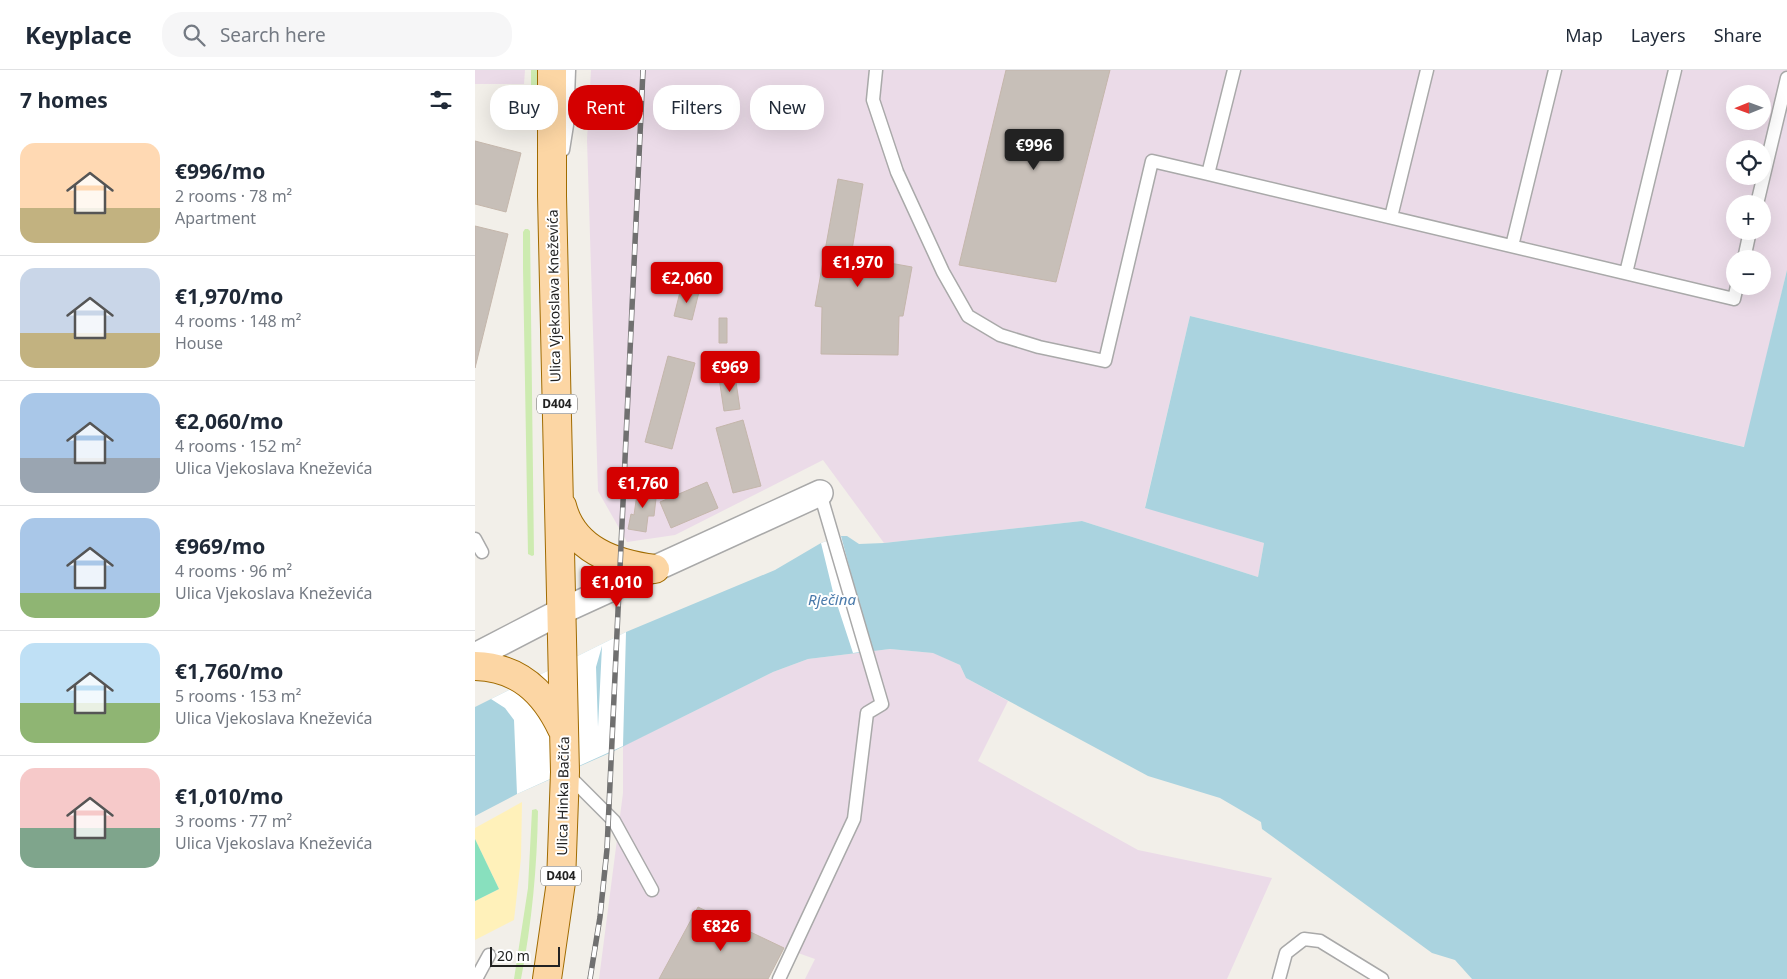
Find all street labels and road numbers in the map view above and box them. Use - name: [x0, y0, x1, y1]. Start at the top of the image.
- street label: Ulica Vjekoslava Kneževića: [542, 209, 565, 383]
- road number: D404: [537, 394, 577, 414]
- street label: Ulica Hinka Bačića: [552, 736, 573, 856]
- road number: D404: [541, 866, 581, 886]

